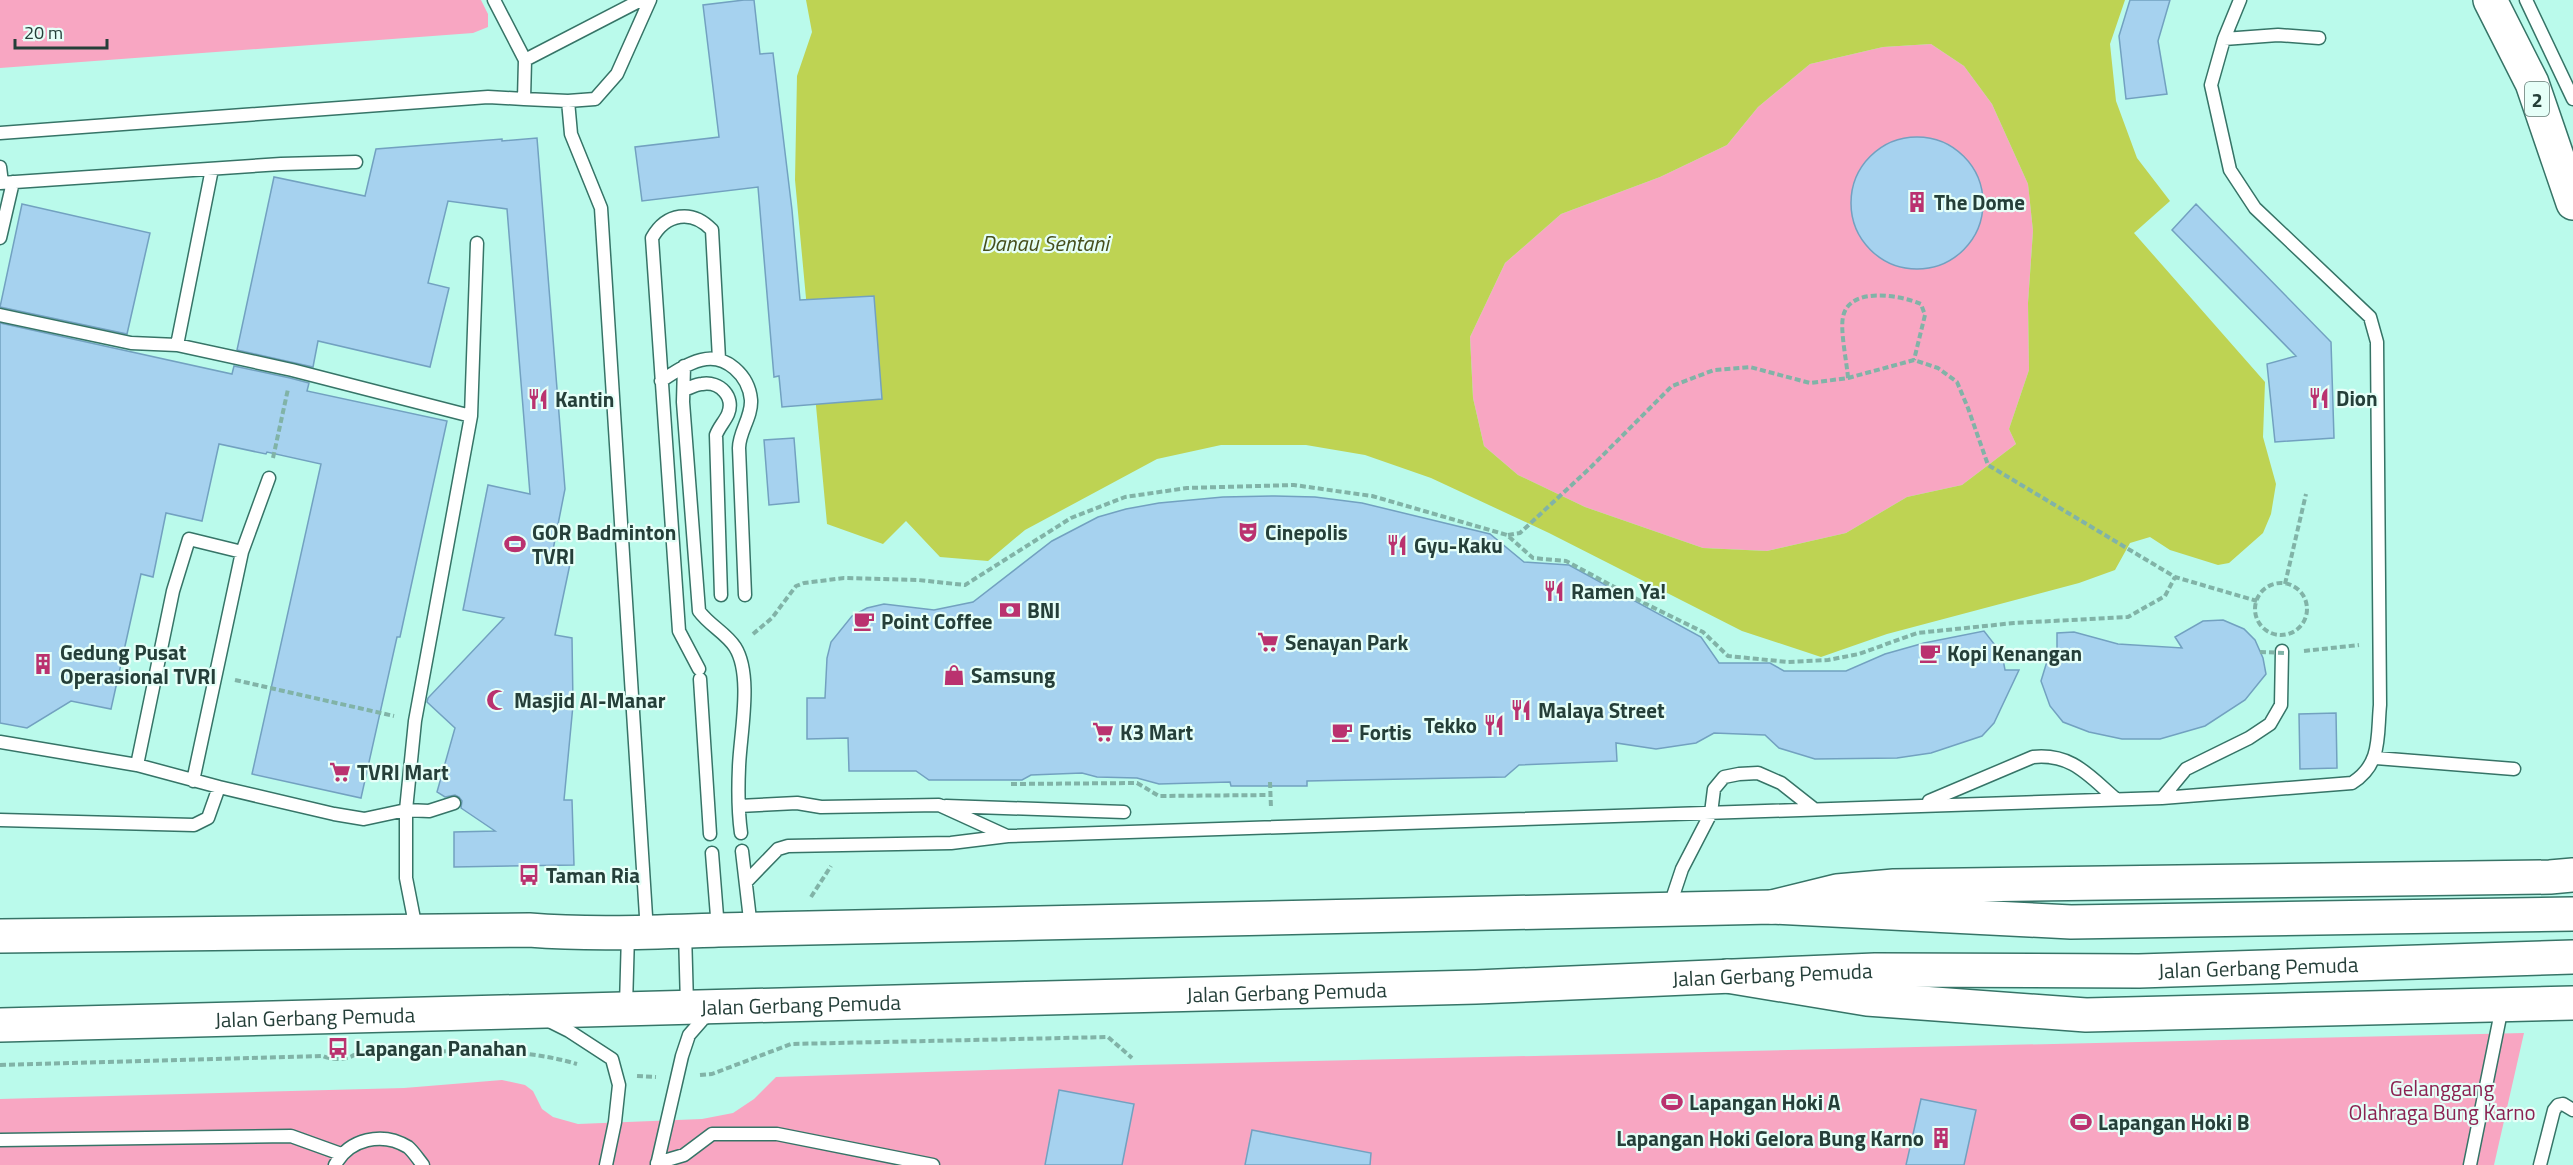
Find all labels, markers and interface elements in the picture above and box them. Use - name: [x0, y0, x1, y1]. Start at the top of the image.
- scale bar: [15, 12, 106, 50]
- text: 20 m: [24, 19, 63, 46]
- road number: 2: [2525, 82, 2549, 116]
- place label: The Dome: [1934, 186, 2025, 218]
- building icon: The Dome: [1905, 190, 1929, 214]
- water label: Danau Sentani: [981, 226, 1111, 260]
- place label: Dion: [2336, 382, 2378, 414]
- place label: Kantin: [555, 383, 614, 415]
- restaurant icon: Dion: [2307, 386, 2331, 410]
- restaurant icon: Kantin: [526, 387, 550, 411]
- place label: GOR Badminton TVRI: [532, 516, 676, 572]
- place label: Cinepolis: [1265, 516, 1348, 548]
- theatre icon: Cinepolis: [1236, 520, 1260, 544]
- place label: Gyu-Kaku: [1414, 529, 1503, 561]
- sports icon: GOR Badminton TVRI: [503, 532, 527, 556]
- restaurant icon: Gyu-Kaku: [1385, 533, 1409, 557]
- place label: Ramen Ya!: [1571, 575, 1666, 607]
- restaurant icon: Ramen Ya!: [1542, 579, 1566, 603]
- place label: BNI: [1027, 594, 1060, 626]
- bank icon: BNI: [998, 598, 1022, 622]
- place label: Point Coffee: [881, 605, 993, 637]
- cafe icon: Point Coffee: [852, 609, 876, 633]
- place label: Senayan Park: [1285, 626, 1408, 658]
- supermarket icon: Senayan Park: [1256, 630, 1280, 654]
- place label: Gedung Pusat Operasional TVRI: [60, 636, 216, 692]
- place label: Kopi Kenangan: [1947, 637, 2082, 669]
- cafe icon: Kopi Kenangan: [1918, 641, 1942, 665]
- building icon: Gedung Pusat Operasional TVRI: [31, 652, 55, 676]
- place label: Samsung: [971, 659, 1055, 691]
- shop icon: Samsung: [942, 663, 966, 687]
- place label: Masjid Al-Manar: [514, 684, 666, 716]
- mosque icon: Masjid Al-Manar: [485, 688, 509, 712]
- place label: Malaya Street: [1538, 694, 1665, 726]
- restaurant icon: Malaya Street: [1509, 698, 1533, 722]
- place label: Tekko: [1424, 709, 1477, 741]
- restaurant icon: Tekko: [1482, 713, 1506, 737]
- place label: K3 Mart: [1120, 716, 1193, 748]
- place label: Fortis: [1359, 716, 1412, 748]
- supermarket icon: K3 Mart: [1091, 720, 1115, 744]
- cafe icon: Fortis: [1330, 720, 1354, 744]
- place label: TVRI Mart: [357, 756, 449, 788]
- supermarket icon: TVRI Mart: [328, 760, 352, 784]
- place label: Taman Ria: [546, 859, 640, 891]
- bus stop icon: Taman Ria: [517, 863, 541, 887]
- street label: Jalan Gerbang Pemuda: [2157, 948, 2359, 986]
- street label: Jalan Gerbang Pemuda: [1671, 954, 1873, 995]
- street label: Jalan Gerbang Pemuda: [1186, 973, 1388, 1010]
- street label: Jalan Gerbang Pemuda: [700, 986, 902, 1023]
- street label: Jalan Gerbang Pemuda: [214, 998, 416, 1035]
- place label: Lapangan Panahan: [355, 1032, 527, 1064]
- bus stop icon: Lapangan Panahan: [326, 1036, 350, 1060]
- park label: Gelanggang Olahraga Bung Karno: [2348, 1072, 2536, 1128]
- place label: Lapangan Hoki A: [1689, 1086, 1841, 1118]
- sports icon: Lapangan Hoki A: [1660, 1090, 1684, 1114]
- place label: Lapangan Hoki B: [2098, 1106, 2250, 1138]
- sports icon: Lapangan Hoki B: [2069, 1110, 2093, 1134]
- place label: Lapangan Hoki Gelora Bung Karno: [1616, 1122, 1924, 1154]
- building icon: Lapangan Hoki Gelora Bung Karno: [1929, 1126, 1953, 1150]

